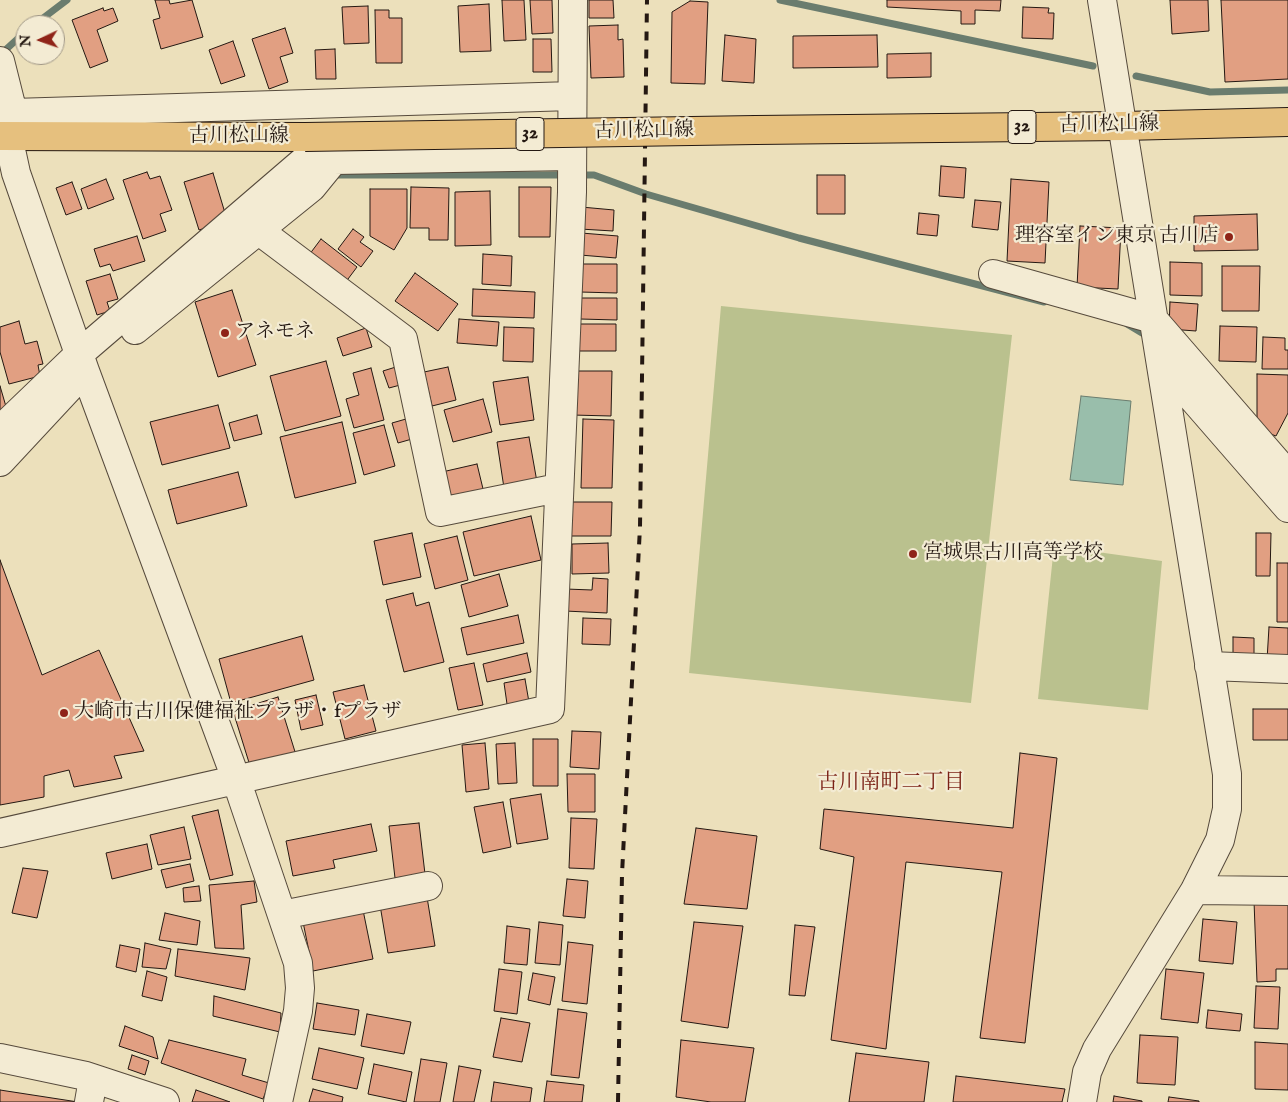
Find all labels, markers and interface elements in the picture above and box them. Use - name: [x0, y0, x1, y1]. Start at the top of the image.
- north arrow: [15, 15, 65, 65]
- text: N: [17, 34, 35, 47]
- road number: 32: [1008, 110, 1036, 144]
- street label: 古川松山線: [1059, 113, 1159, 139]
- road number: 32: [516, 118, 544, 150]
- street label: 古川松山線: [594, 119, 694, 145]
- street label: 古川松山線: [189, 125, 289, 149]
- place label: 理容室イン東京 古川店: [1015, 225, 1219, 249]
- marker: 理容室イン東京 古川店: [1223, 231, 1235, 243]
- place label: アネモネ: [235, 321, 315, 345]
- marker: アネモネ: [219, 327, 231, 339]
- place label: 宮城県古川高等学校: [923, 542, 1103, 566]
- marker: 宮城県古川高等学校: [907, 548, 919, 560]
- place label: 大崎市古川保健福祉プラザ・fプラザ: [74, 701, 401, 725]
- marker: 大崎市古川保健福祉プラザ・fプラザ: [58, 707, 70, 719]
- district label: 古川南町二丁目: [818, 771, 964, 797]

